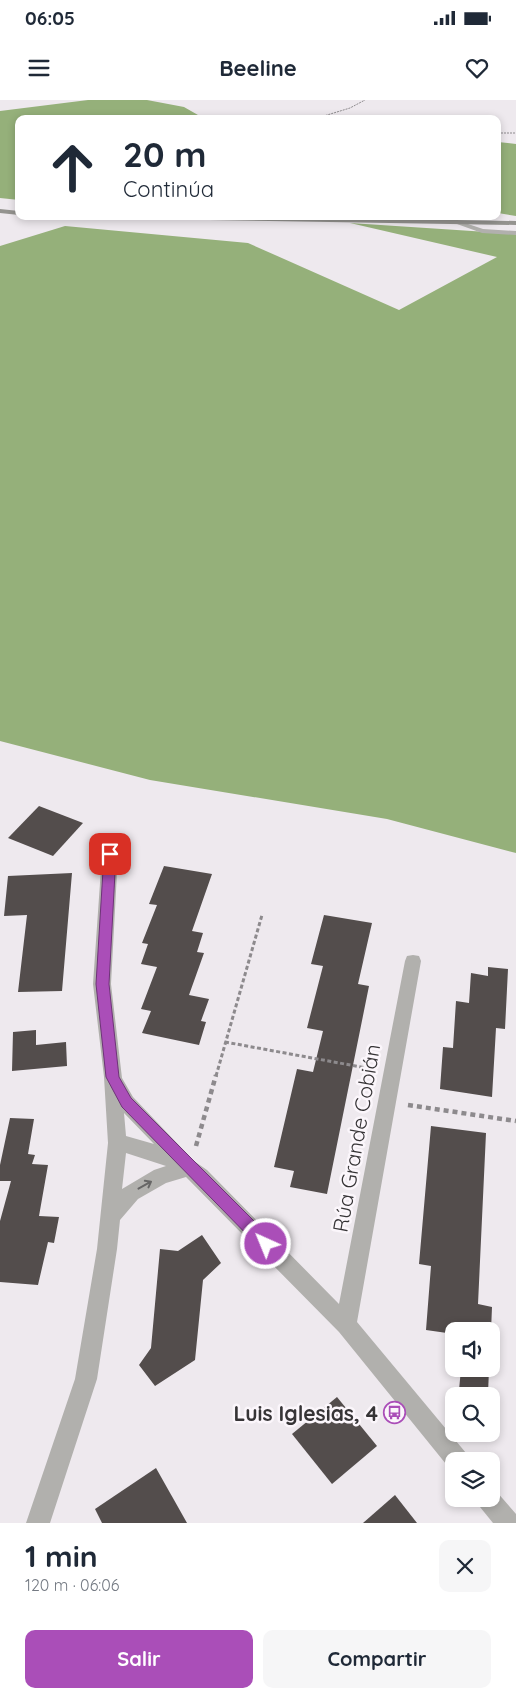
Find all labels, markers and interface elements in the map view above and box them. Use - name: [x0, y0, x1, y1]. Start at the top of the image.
- text: 06:05: [25, 6, 75, 30]
- icon: menu: [25, 54, 53, 82]
- text: Beeline: [219, 54, 297, 82]
- icon: heart: [463, 54, 491, 82]
- text: 20 m: [123, 132, 206, 176]
- icon: ahead: [40, 135, 105, 200]
- text: Continúa: [123, 175, 214, 203]
- pin: [89, 833, 131, 875]
- icon: arrive: [96, 840, 124, 868]
- street label: Rúa Grande Cobián: [327, 1042, 385, 1234]
- one-way arrow: [137, 1180, 152, 1189]
- position arrow: [239, 1217, 291, 1269]
- map controls: [445, 1322, 500, 1507]
- button: sound: [445, 1322, 500, 1377]
- button: search: [445, 1387, 500, 1442]
- place label: Luis Iglesias, 4: [233, 1400, 378, 1426]
- bus stop icon: Luis Iglesias, 4: [382, 1401, 406, 1425]
- button: layers: [445, 1452, 500, 1507]
- text: 1 min: [25, 1537, 98, 1575]
- button: close: [439, 1540, 491, 1592]
- text: 120 m · 06:06: [25, 1575, 119, 1595]
- button: Salir: [25, 1630, 253, 1688]
- button: Compartir: [263, 1630, 491, 1688]

